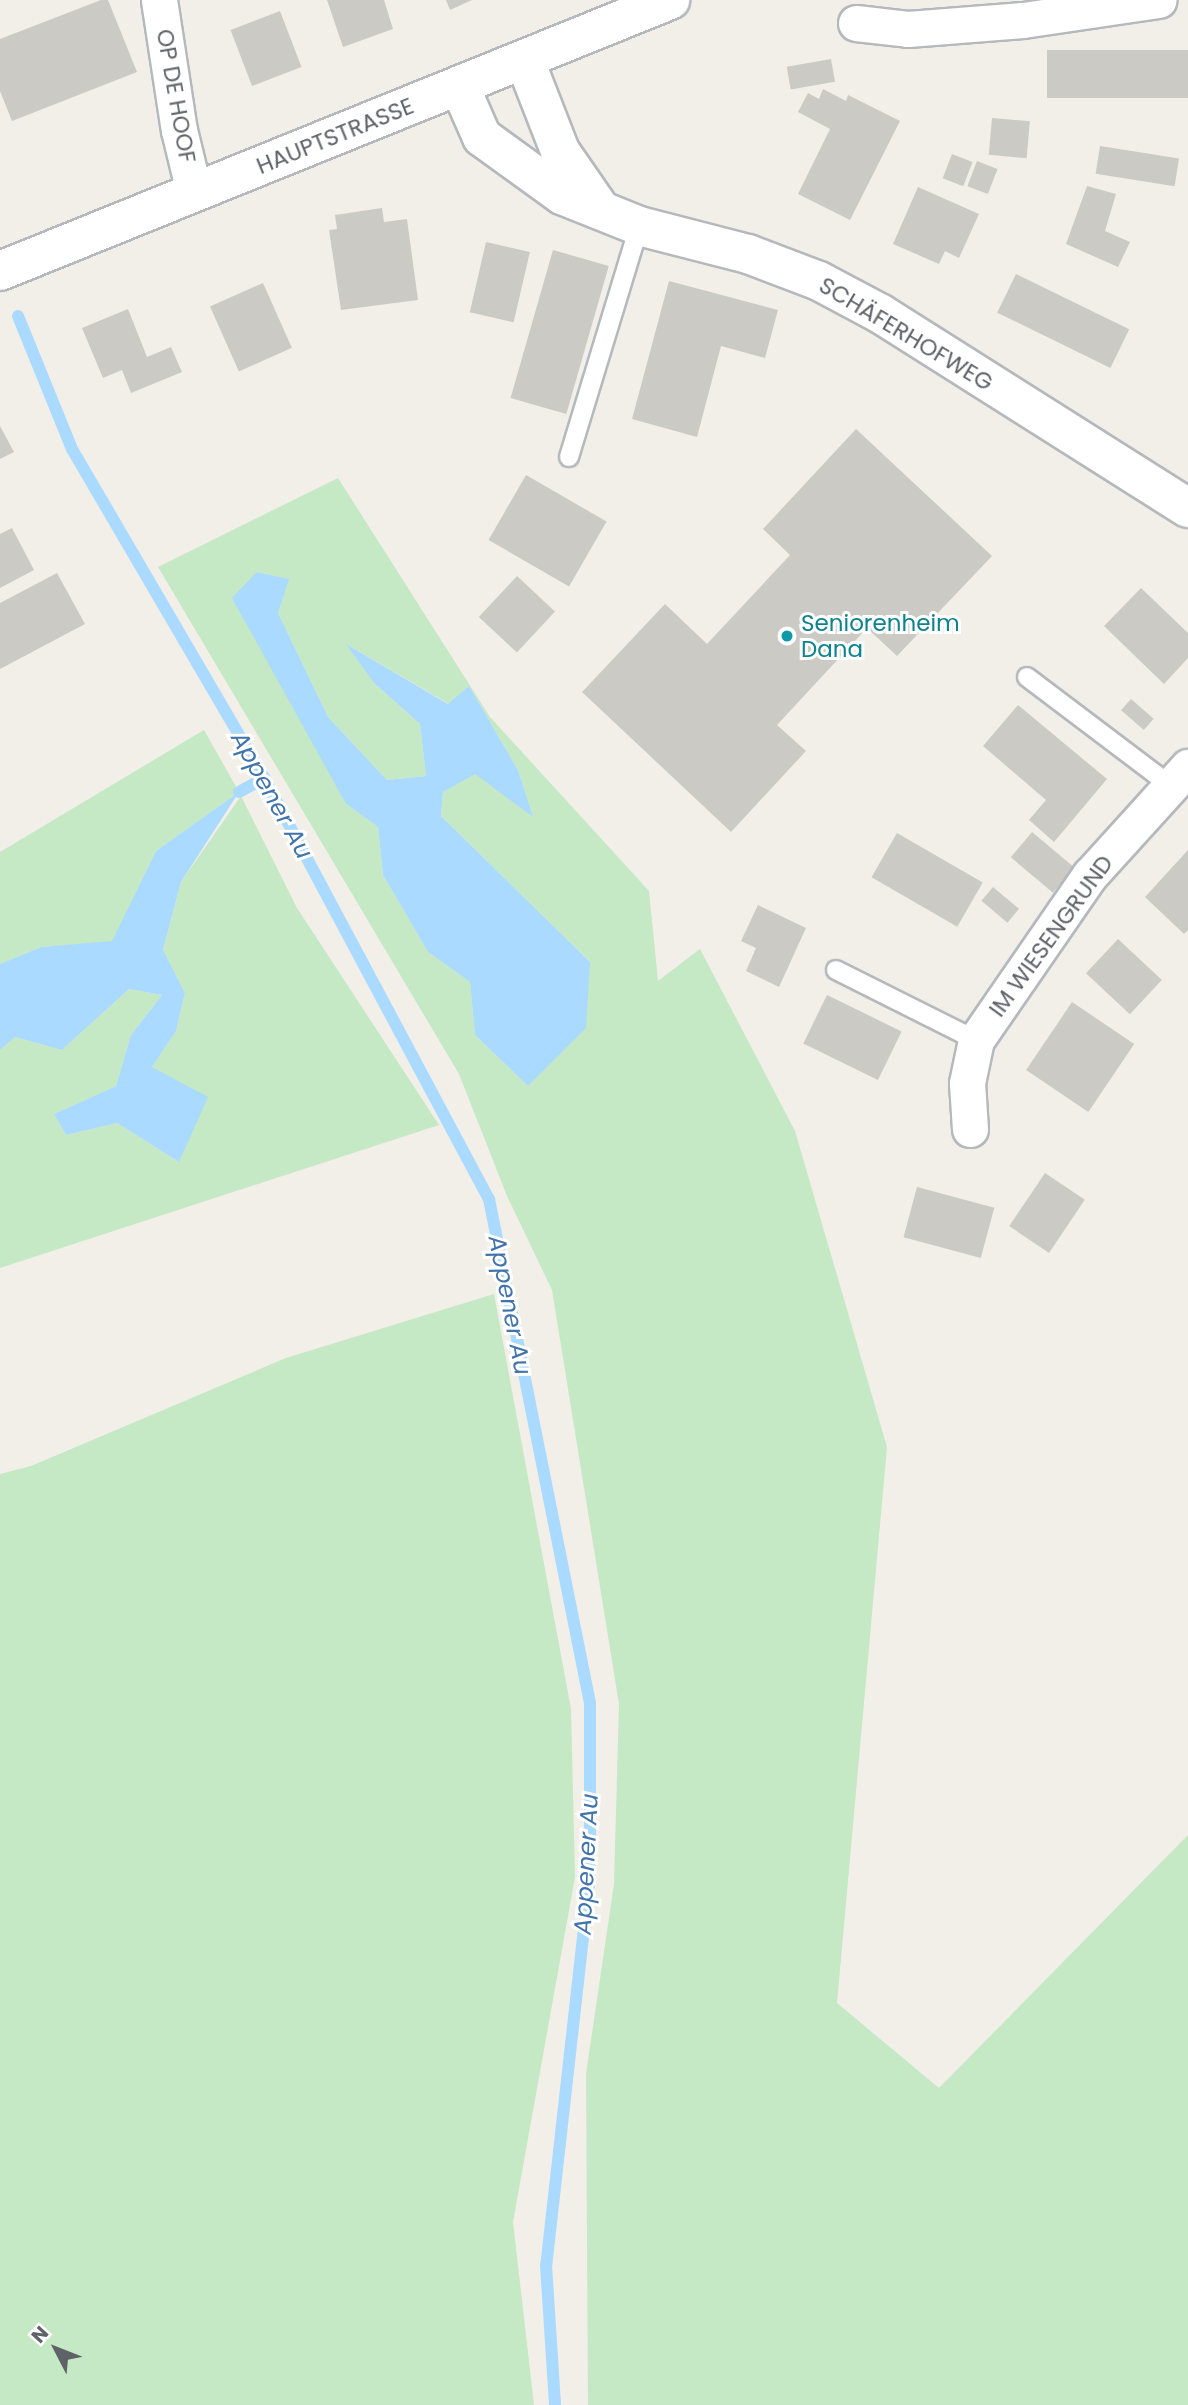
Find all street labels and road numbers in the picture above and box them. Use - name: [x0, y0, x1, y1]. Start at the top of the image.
- street label: OP DE HOOF: [151, 27, 201, 165]
- street label: HAUPTSTRASSE: [252, 92, 418, 180]
- street label: SCHÄFERHOFWEG: [814, 271, 998, 397]
- street label: IM WIESENGRUND: [983, 850, 1119, 1022]

